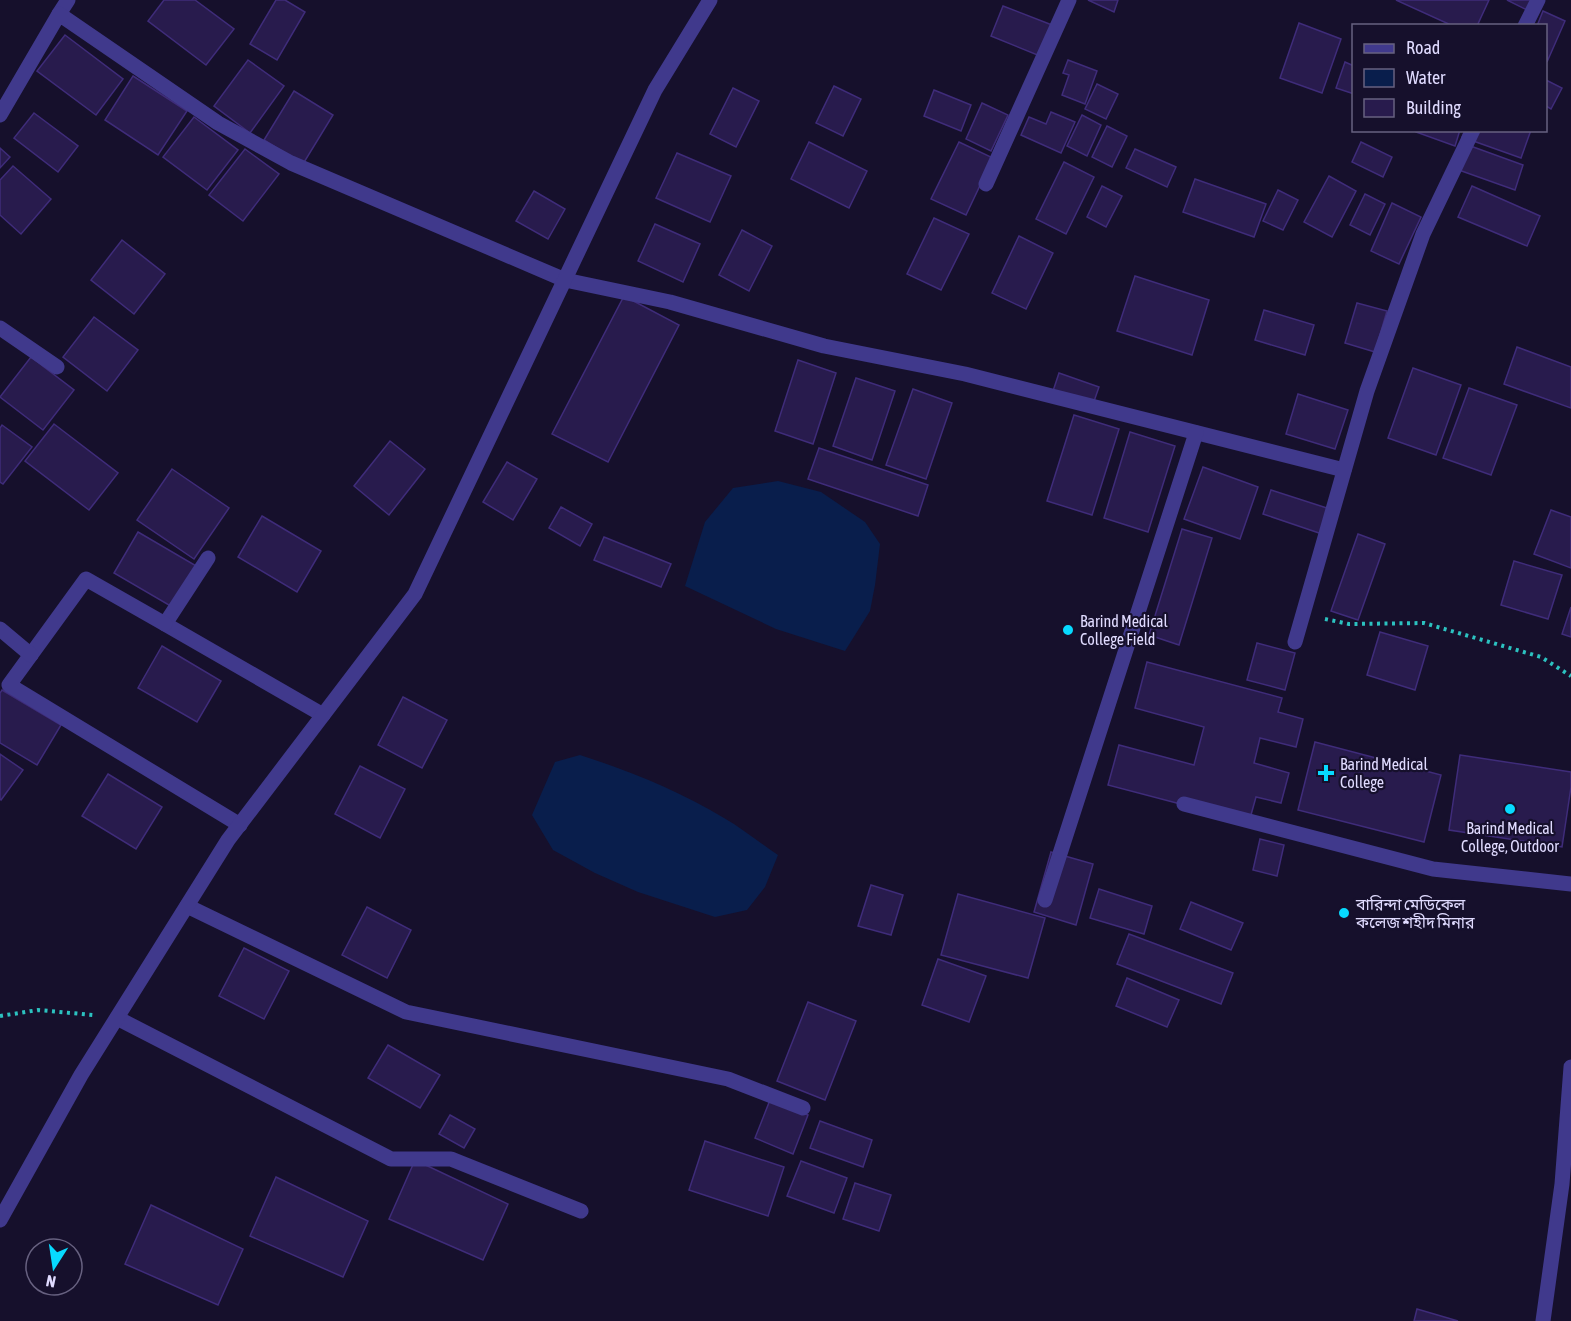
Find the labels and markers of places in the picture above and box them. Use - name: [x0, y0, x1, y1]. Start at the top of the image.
- place label: Barind Medical College Field: [1080, 612, 1168, 649]
- marker: Barind Medical College Field: [1061, 623, 1075, 637]
- place label: Barind Medical College: [1340, 755, 1428, 792]
- marker: Barind Medical College: [1317, 764, 1335, 782]
- marker: Barind Medical College, Outdoor: [1503, 802, 1517, 816]
- place label: Barind Medical College, Outdoor: [1461, 819, 1559, 856]
- place label: বারিন্দা মেডিকেল কলেজ শহীদ মিনার: [1355, 895, 1475, 931]
- marker: বারিন্দা মেডিকেল কলেজ শহীদ মিনার: [1337, 906, 1351, 920]

